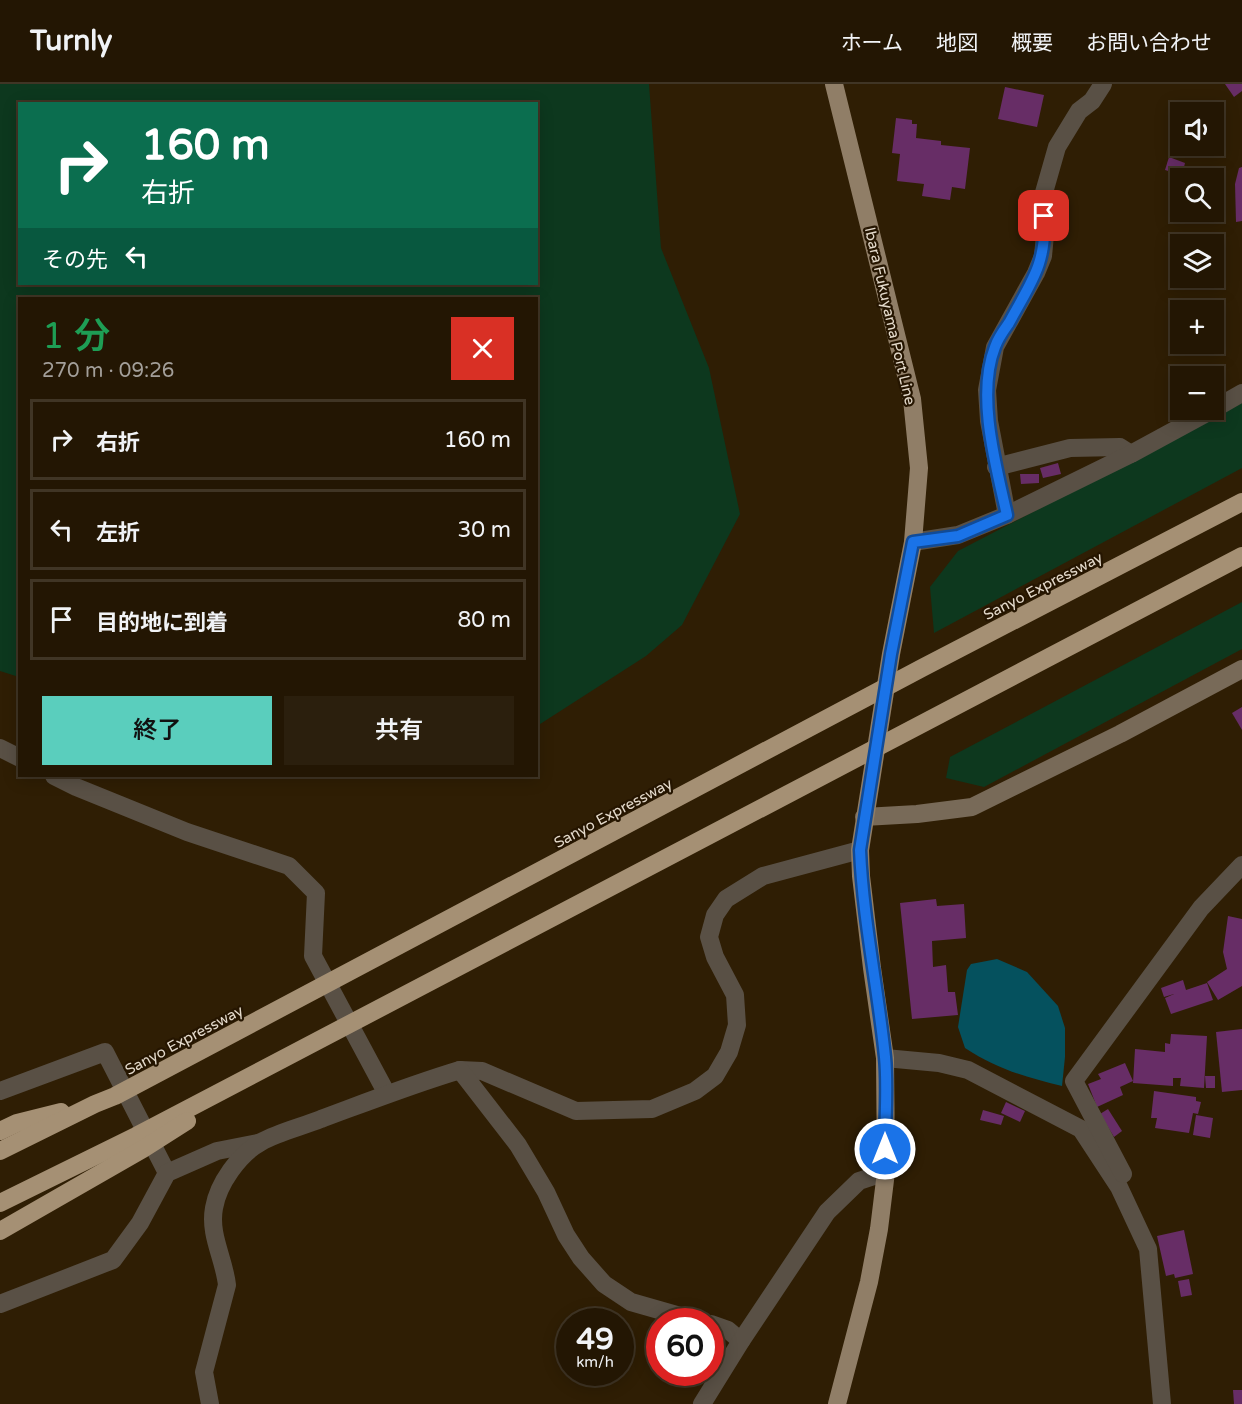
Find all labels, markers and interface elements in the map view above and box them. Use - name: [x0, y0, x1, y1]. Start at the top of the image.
- text: Turnly: [30, 24, 112, 58]
- text: ホーム: [841, 31, 903, 56]
- text: 地図: [936, 31, 978, 56]
- text: 概要: [1011, 31, 1053, 56]
- text: お問い合わせ: [1086, 31, 1212, 56]
- map controls: [1170, 102, 1224, 420]
- button: sound: [1170, 102, 1224, 156]
- text: 160 m: [141, 120, 270, 171]
- icon: right: [42, 126, 120, 204]
- button: search: [1170, 168, 1224, 222]
- text: 右折: [141, 177, 195, 210]
- pin: [1018, 190, 1069, 241]
- icon: arrive: [1027, 199, 1060, 232]
- street label: Ibara Fukuyama Port Line: [861, 225, 919, 407]
- button: layers: [1170, 234, 1224, 288]
- icon: left: [120, 240, 153, 273]
- text: その先: [42, 247, 108, 273]
- button: +: [1170, 300, 1224, 354]
- text: 1 分: [42, 315, 110, 358]
- button: close: [451, 317, 514, 380]
- text: 270 m · 09:26: [42, 359, 174, 383]
- button: −: [1170, 366, 1224, 420]
- icon: right: [45, 423, 78, 456]
- text: 160 m: [444, 427, 511, 453]
- text: 右折: [96, 430, 140, 456]
- icon: left: [45, 513, 78, 546]
- text: 30 m: [457, 517, 511, 543]
- text: 左折: [96, 520, 140, 546]
- street label: Sanyo Expressway: [980, 548, 1106, 624]
- icon: arrive: [45, 603, 78, 636]
- text: 80 m: [457, 607, 511, 633]
- text: 目的地に到着: [96, 610, 228, 636]
- button: 終了: [42, 696, 272, 765]
- button: 共有: [284, 696, 514, 765]
- street label: Sanyo Expressway: [551, 774, 675, 852]
- street label: Sanyo Expressway: [122, 1001, 246, 1079]
- position arrow: [853, 1117, 917, 1181]
- speed limit sign: 60: [646, 1308, 724, 1386]
- text: 49: [576, 1321, 614, 1358]
- text: km/h: [576, 1353, 614, 1371]

